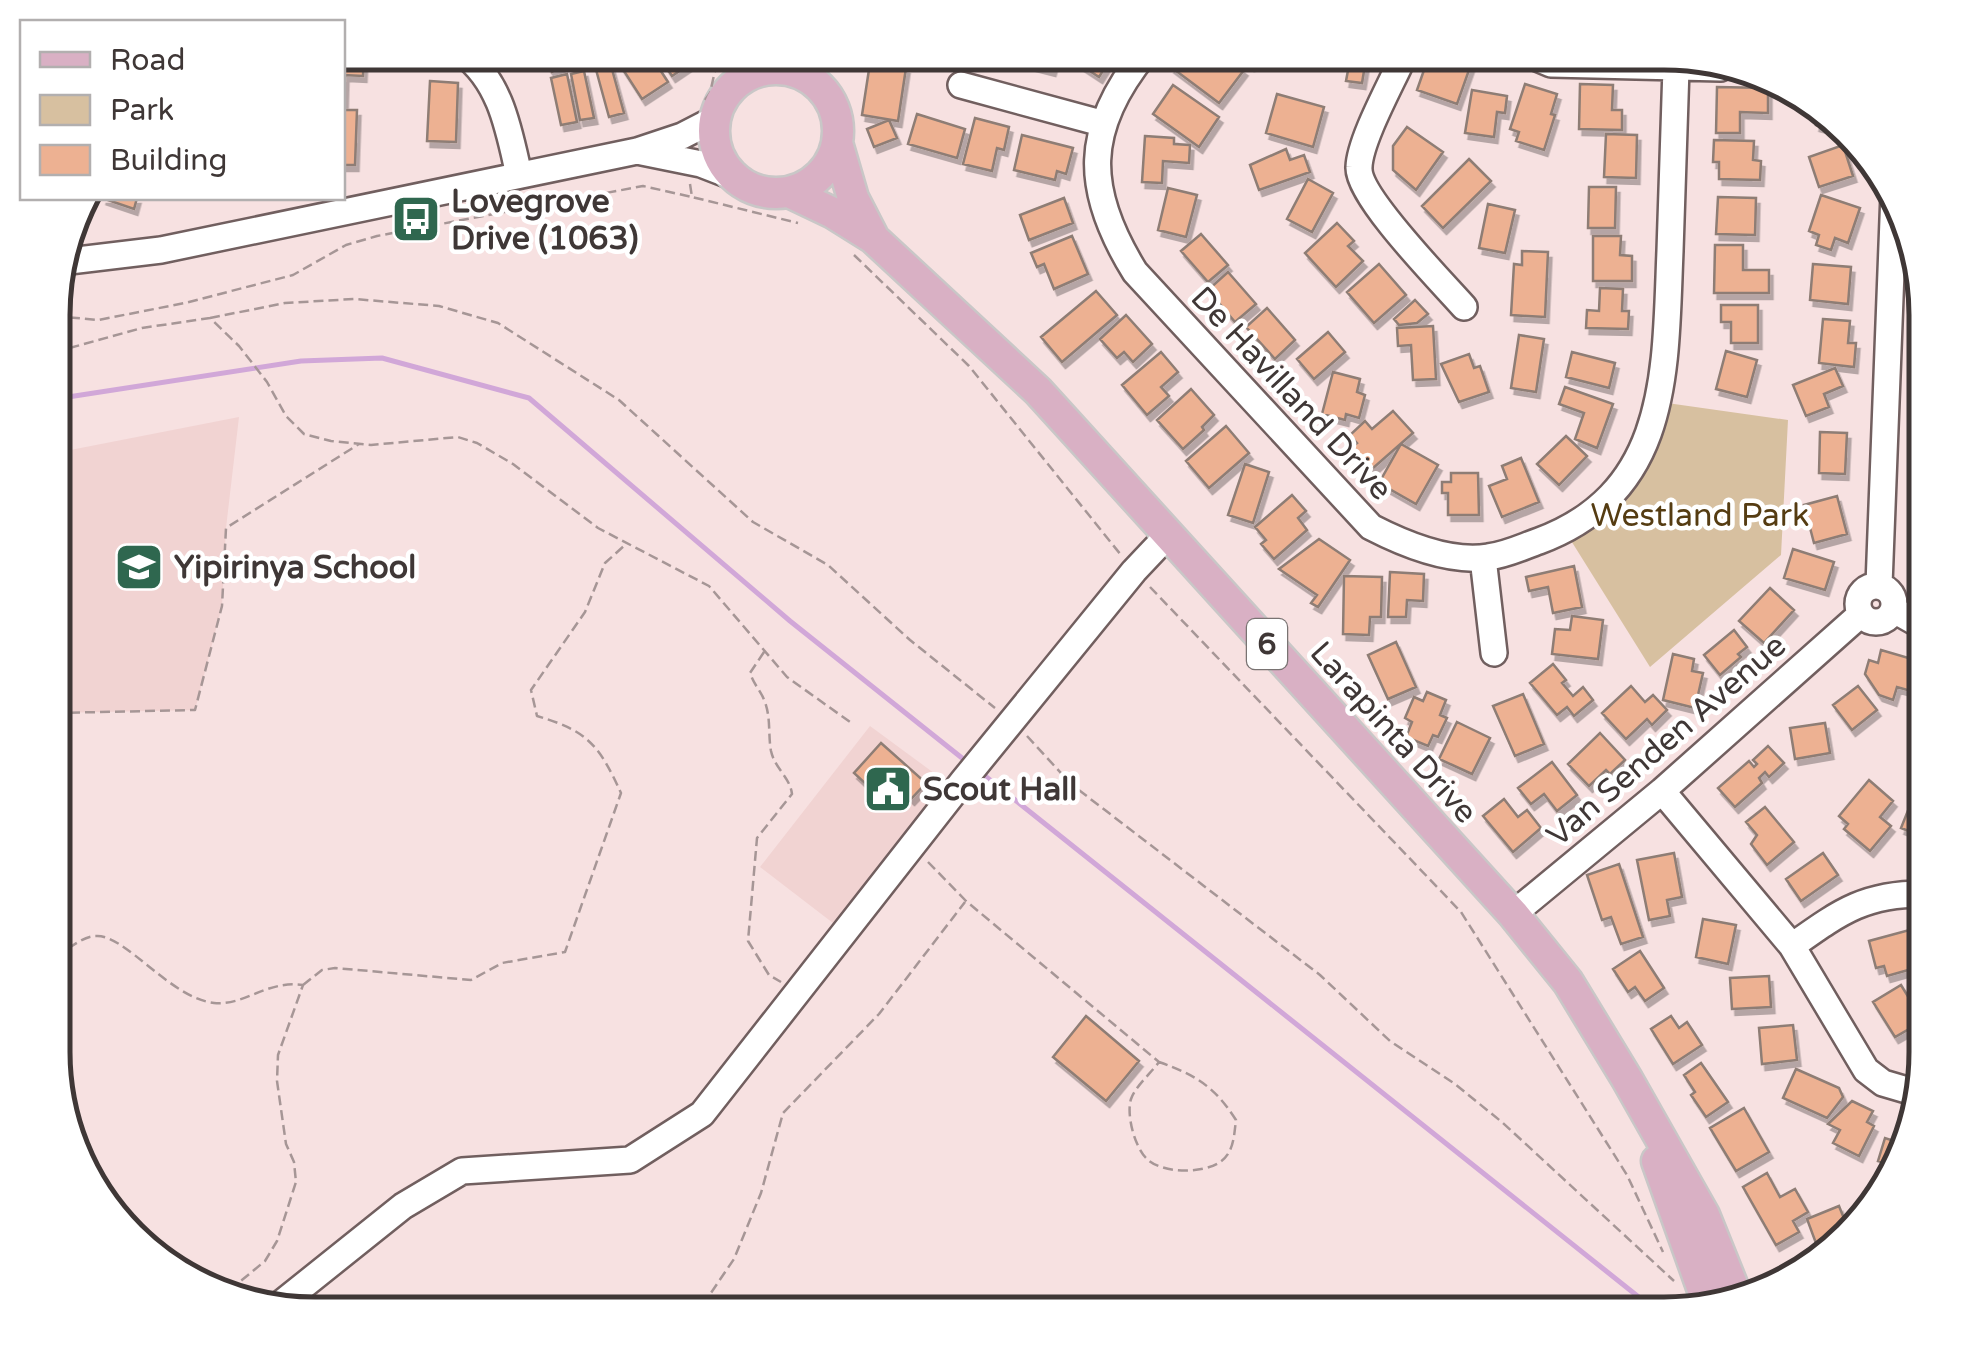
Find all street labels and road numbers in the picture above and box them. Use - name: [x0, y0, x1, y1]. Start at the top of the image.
- street label: De Havilland Drive: [1183, 279, 1400, 508]
- road number: 6: [1247, 619, 1287, 669]
- street label: Van Senden Avenue: [1539, 627, 1794, 855]
- street label: Larapinta Drive: [1302, 634, 1485, 831]

